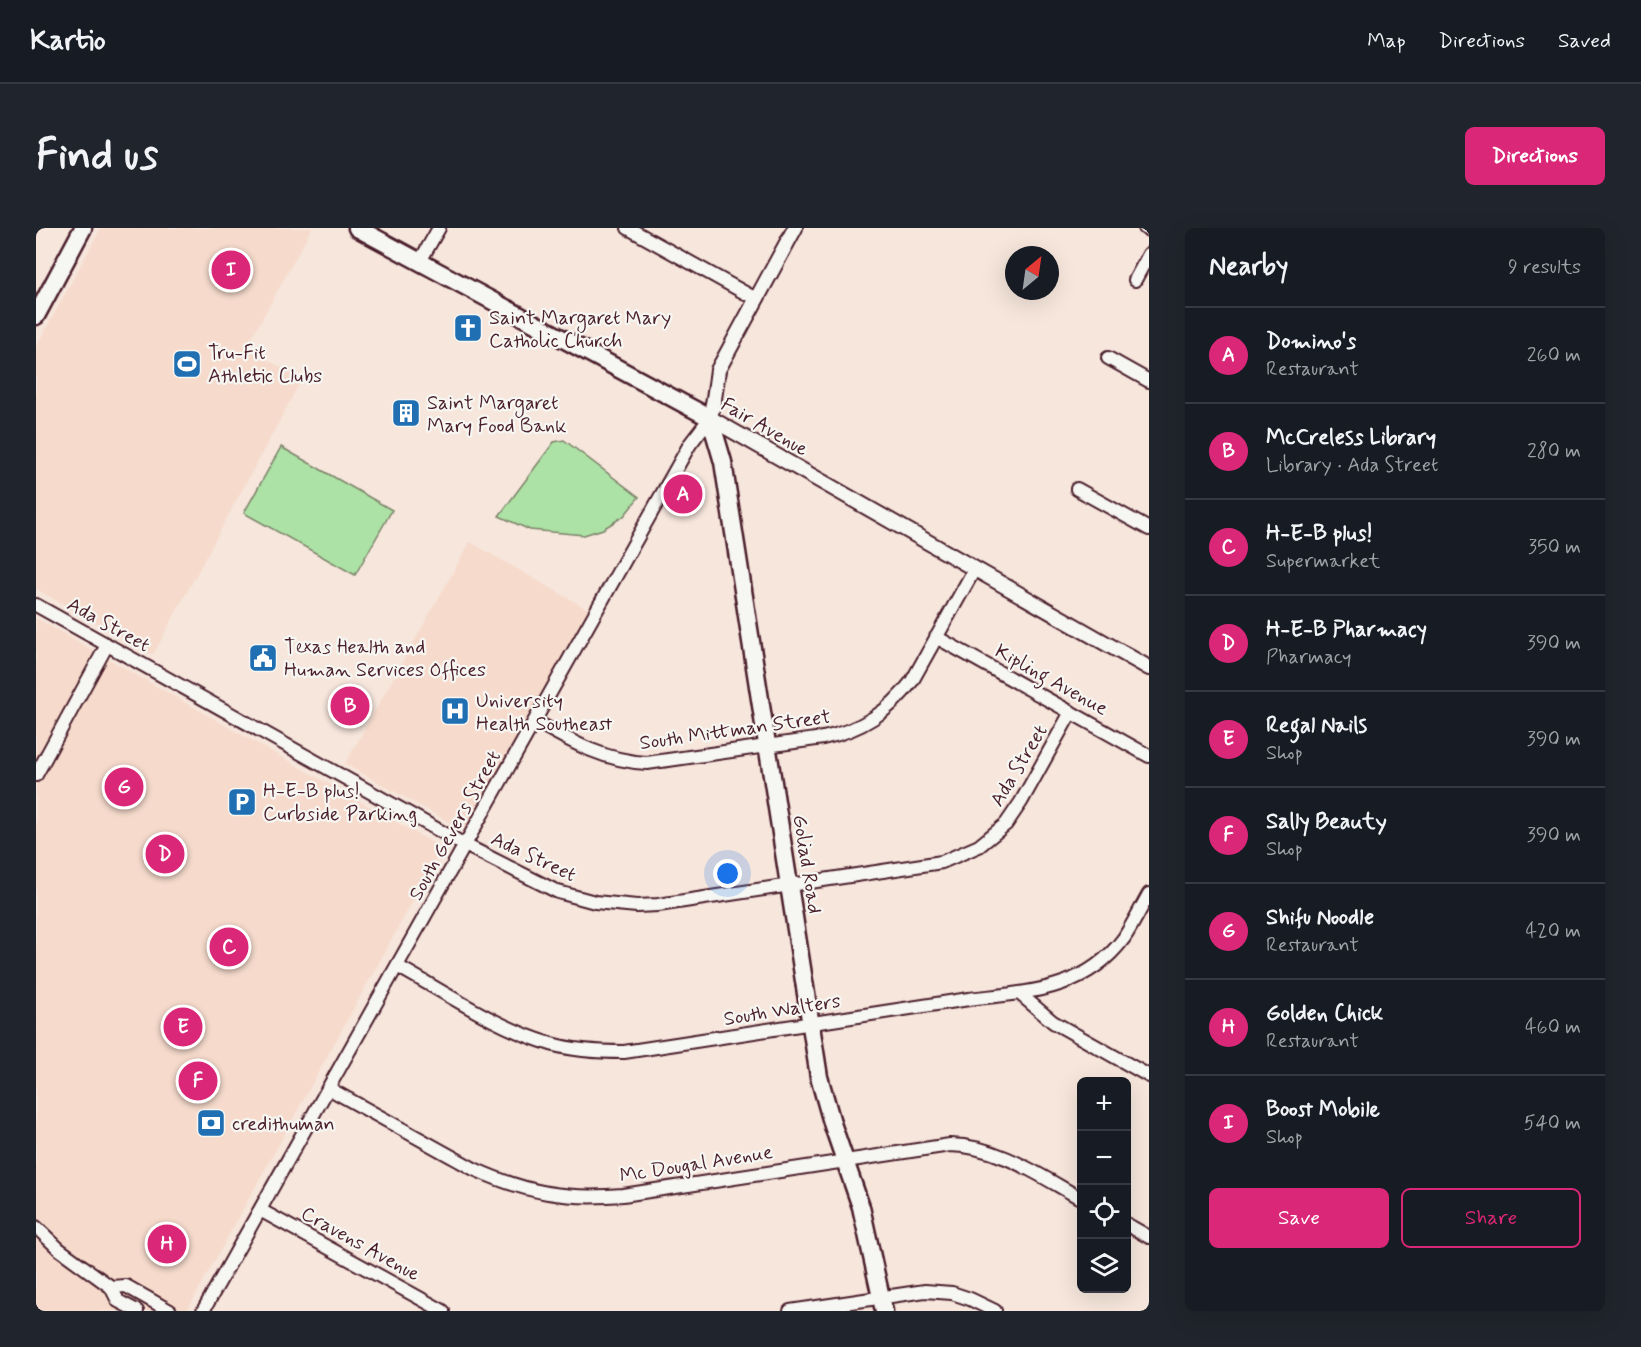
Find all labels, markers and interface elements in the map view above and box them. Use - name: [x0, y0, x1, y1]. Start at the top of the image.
- text: Kartio: [30, 23, 106, 60]
- text: Map: [1367, 27, 1406, 55]
- text: Directions: [1439, 27, 1525, 55]
- text: Saved: [1558, 27, 1611, 55]
- button: Directions: [1465, 127, 1605, 185]
- text: Find us: [36, 129, 158, 184]
- north arrow: [1005, 246, 1059, 300]
- pin: I: [212, 248, 250, 292]
- text: Nearby: [1209, 250, 1288, 284]
- text: 9 results: [1508, 254, 1581, 281]
- place label: Saint Margaret Mary Catholic Church: [489, 305, 671, 355]
- church icon: Saint Margaret Mary Catholic Church: [452, 312, 484, 344]
- text: Domino's: [1266, 328, 1356, 356]
- place label: Tru-Fit Athletic Clubs: [208, 340, 322, 390]
- text: A: [1222, 342, 1235, 369]
- text: 260 m: [1527, 342, 1581, 369]
- sports icon: Tru-Fit Athletic Clubs: [171, 348, 203, 380]
- text: Restaurant: [1266, 356, 1359, 383]
- place label: Saint Margaret Mary Food Bank: [427, 390, 566, 440]
- street label: Fair Avenue: [716, 391, 813, 463]
- building icon: Saint Margaret Mary Food Bank: [390, 397, 422, 429]
- text: McCreless Library: [1266, 424, 1436, 452]
- text: B: [1222, 438, 1235, 465]
- text: 280 m: [1527, 438, 1581, 465]
- text: Library · Ada Street: [1266, 452, 1438, 479]
- pin: A: [664, 472, 702, 516]
- text: H-E-B plus!: [1266, 520, 1373, 548]
- text: C: [1221, 534, 1236, 561]
- text: 350 m: [1528, 534, 1581, 561]
- text: Supermarket: [1266, 548, 1380, 575]
- street label: Ada Street: [62, 591, 155, 659]
- text: H-E-B Pharmacy: [1266, 616, 1427, 644]
- text: D: [1222, 630, 1235, 657]
- text: 390 m: [1527, 630, 1581, 657]
- place label: Texas Health and Human Services Offices: [284, 634, 486, 684]
- street label: Kipling Avenue: [989, 638, 1113, 724]
- public building icon: Texas Health and Human Services Offices: [247, 642, 279, 674]
- text: Pharmacy: [1266, 644, 1352, 671]
- pin: B: [330, 684, 370, 728]
- place label: University Health Southeast: [476, 688, 612, 738]
- hospital icon: University Health Southeast: [439, 695, 471, 727]
- street label: South Mittman Street: [638, 704, 832, 757]
- text: Regal Nails: [1266, 712, 1367, 740]
- street label: Ada Street: [984, 720, 1054, 812]
- text: E: [1223, 726, 1234, 753]
- text: 390 m: [1527, 726, 1581, 753]
- text: Shop: [1266, 740, 1303, 767]
- street label: South Gevers Street: [403, 746, 508, 906]
- pin: G: [104, 764, 143, 810]
- place label: H-E-B plus! Curbside Parking: [263, 778, 417, 828]
- parking icon: H-E-B plus! Curbside Parking: [226, 786, 258, 818]
- text: Sally Beauty: [1266, 808, 1387, 836]
- street label: Goliad Road: [785, 813, 828, 916]
- text: F: [1223, 822, 1234, 849]
- text: 390 m: [1527, 822, 1581, 849]
- street label: Ada Street: [486, 826, 580, 889]
- pin: D: [146, 832, 184, 876]
- text: Shop: [1266, 836, 1303, 863]
- your location: [713, 859, 742, 888]
- text: Shifu Noodle: [1266, 904, 1374, 932]
- text: G: [1222, 918, 1235, 945]
- text: 420 m: [1525, 918, 1581, 945]
- pin: C: [210, 924, 248, 970]
- text: Restaurant: [1266, 932, 1359, 959]
- street label: South Walters: [722, 988, 843, 1033]
- text: Golden Chick: [1266, 1000, 1383, 1028]
- pin: E: [164, 1004, 202, 1050]
- text: H: [1222, 1014, 1235, 1041]
- text: 460 m: [1525, 1014, 1581, 1041]
- text: Restaurant: [1266, 1028, 1359, 1055]
- pin: F: [178, 1058, 218, 1104]
- map controls: [1077, 1077, 1131, 1293]
- button: +: [1077, 1077, 1131, 1131]
- text: Boost Mobile: [1266, 1096, 1380, 1124]
- bank icon: credithuman: [195, 1107, 227, 1139]
- text: I: [1223, 1110, 1234, 1137]
- text: 540 m: [1524, 1110, 1581, 1137]
- place label: credithuman: [232, 1111, 335, 1138]
- text: Shop: [1266, 1124, 1303, 1151]
- button: −: [1077, 1131, 1131, 1185]
- street label: Mc Dougal Avenue: [618, 1139, 775, 1190]
- button: locate: [1077, 1185, 1131, 1239]
- button: Save: [1209, 1188, 1389, 1248]
- button: Share: [1401, 1188, 1581, 1248]
- street label: Cravens Avenue: [296, 1200, 425, 1288]
- pin: H: [148, 1222, 186, 1266]
- button: layers: [1077, 1239, 1131, 1293]

